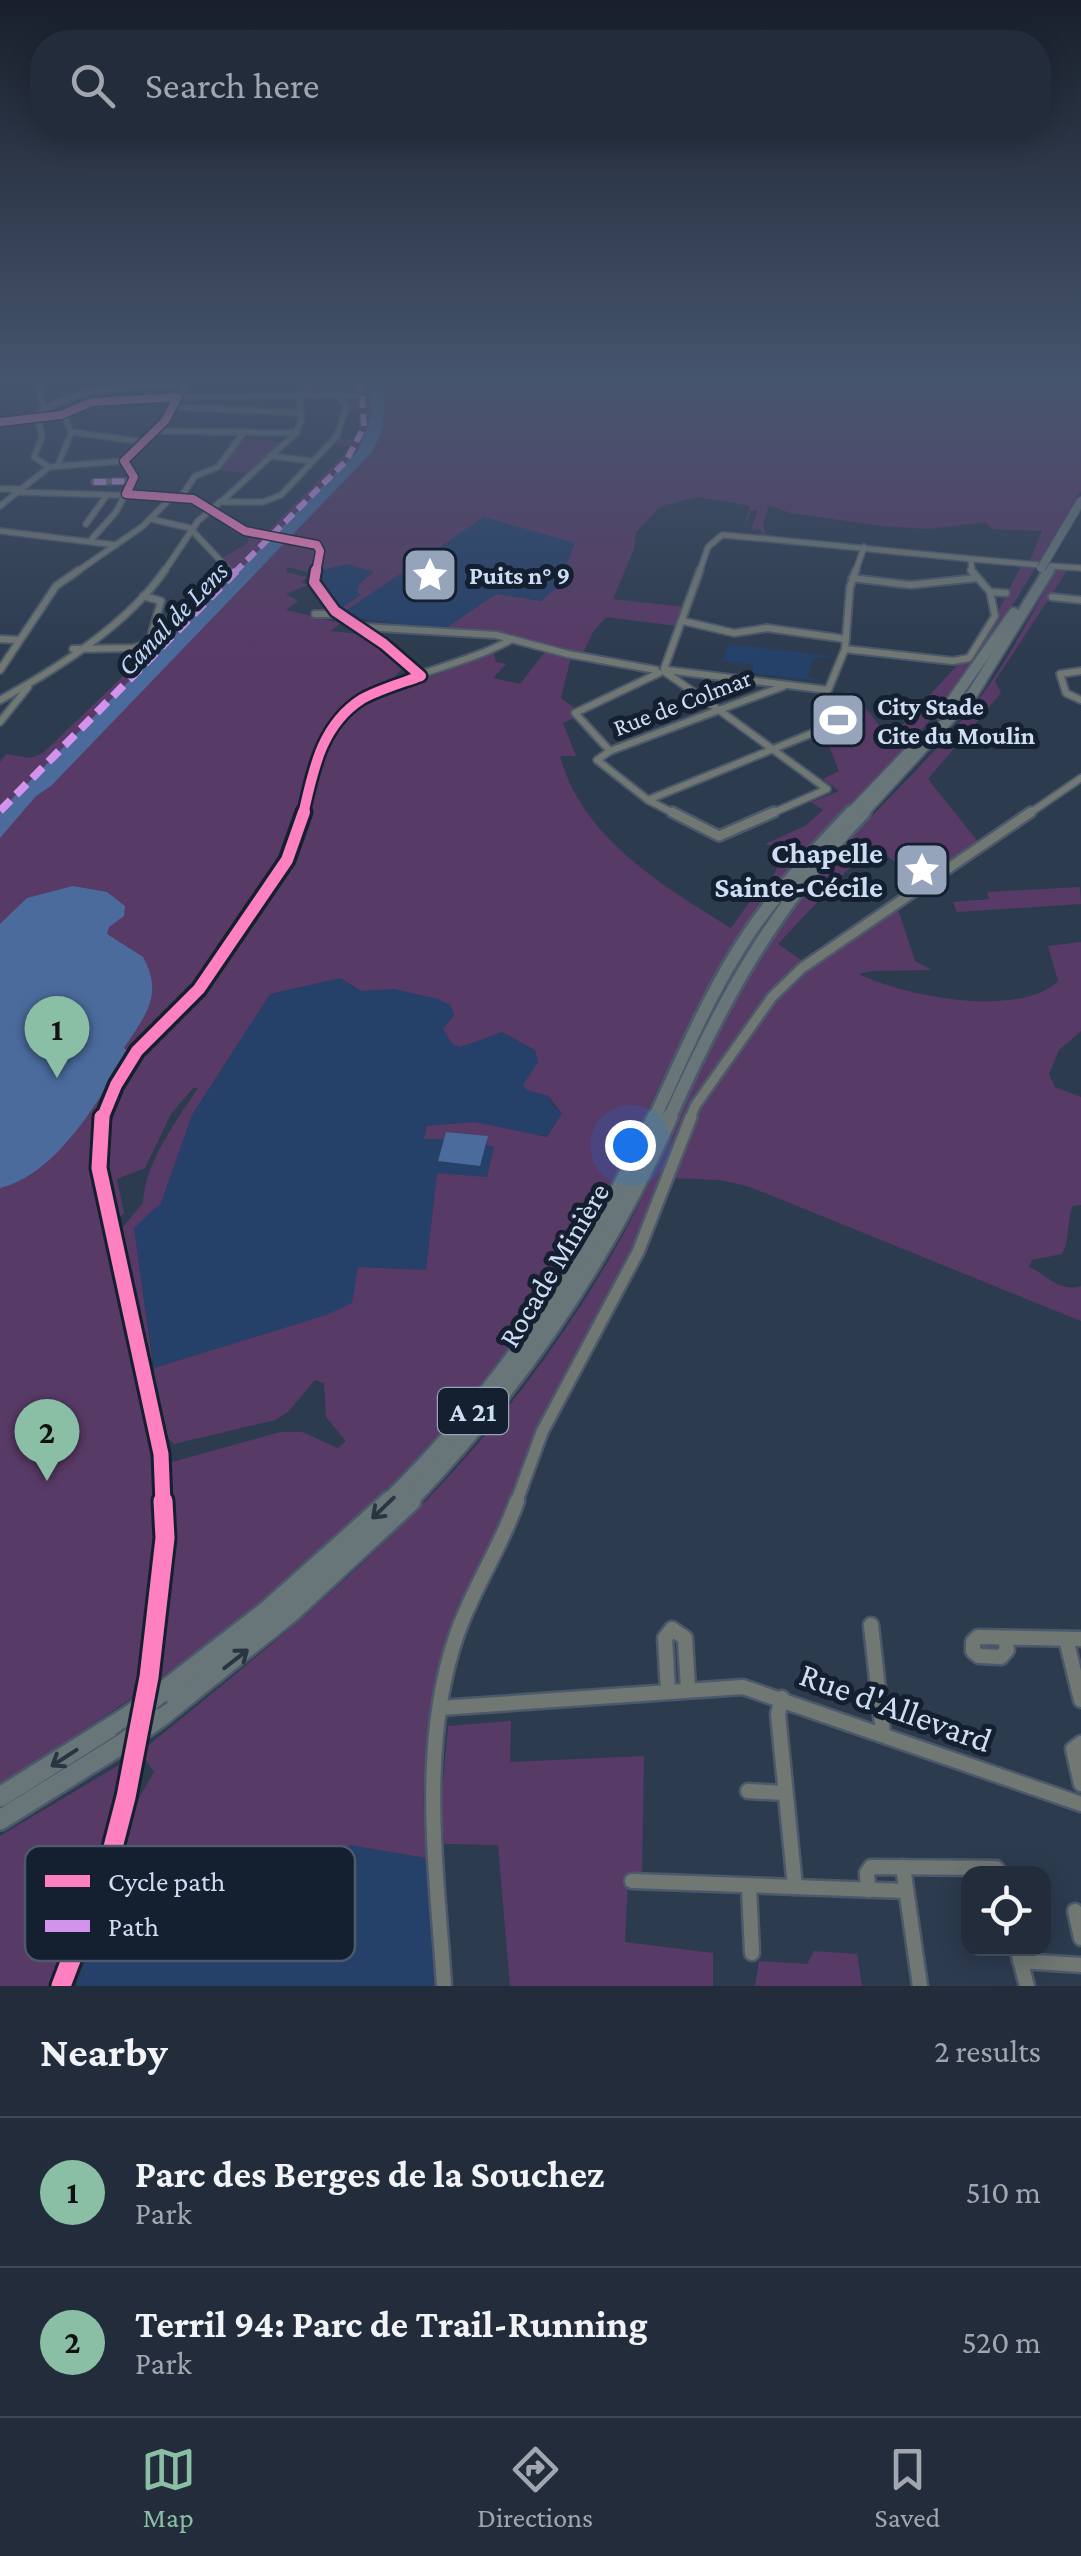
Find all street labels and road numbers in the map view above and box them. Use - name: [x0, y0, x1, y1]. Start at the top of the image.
- street label: Rue de Colmar: [609, 664, 755, 741]
- street label: Rocade Minière: [492, 1177, 615, 1353]
- road number: A 21: [438, 1388, 508, 1434]
- street label: Rue d'Allevard: [794, 1655, 997, 1760]

